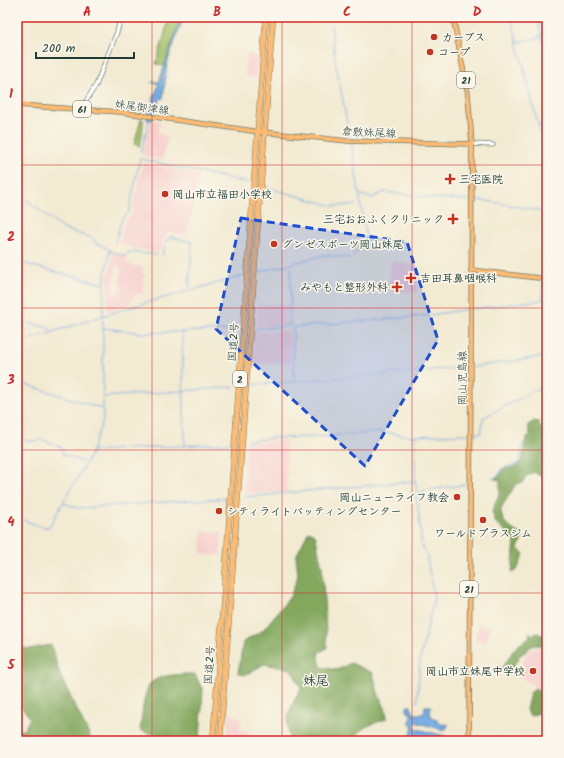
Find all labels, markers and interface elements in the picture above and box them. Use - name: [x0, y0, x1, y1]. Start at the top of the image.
- text: A: [83, 2, 91, 23]
- text: B: [213, 2, 221, 23]
- text: C: [343, 2, 351, 23]
- text: D: [473, 2, 482, 23]
- place label: カーブス: [442, 29, 485, 47]
- marker: カーブス: [429, 32, 439, 42]
- scale bar: [36, 34, 134, 60]
- text: 200 m: [42, 39, 76, 58]
- place label: コープ: [438, 44, 471, 62]
- marker: コープ: [425, 47, 435, 57]
- road number: 21: [457, 72, 475, 88]
- text: 1: [9, 84, 13, 105]
- street label: 妹尾御津線: [113, 96, 170, 120]
- road number: 61: [73, 101, 91, 117]
- street label: 倉敷妹尾線: [341, 123, 397, 143]
- place label: 三宅医院: [459, 171, 503, 189]
- marker: 三宅医院: [444, 173, 456, 185]
- place label: 岡山市立福田小学校: [173, 186, 272, 204]
- marker: 岡山市立福田小学校: [160, 189, 170, 199]
- place label: 三宅おおふくクリニック: [323, 211, 444, 229]
- marker: 三宅おおふくクリニック: [447, 213, 459, 225]
- text: 2: [7, 227, 15, 248]
- place label: グンゼスポーツ岡山妹尾: [282, 236, 403, 254]
- marker: グンゼスポーツ岡山妹尾: [269, 239, 279, 249]
- place label: 吉田耳鼻咽喉科: [420, 270, 497, 288]
- marker: 吉田耳鼻咽喉科: [405, 272, 417, 284]
- place label: みやもと整形外科: [300, 279, 388, 297]
- marker: みやもと整形外科: [391, 281, 403, 293]
- street label: 国道2号: [224, 322, 244, 362]
- street label: 岡山児島線: [454, 351, 472, 406]
- text: 3: [6, 370, 15, 391]
- road number: 2: [233, 371, 247, 387]
- place label: 岡山ニューライフ教会: [339, 489, 449, 507]
- marker: 岡山ニューライフ教会: [452, 492, 462, 502]
- place label: シティライトバッティングセンター: [227, 503, 401, 521]
- marker: シティライトバッティングセンター: [214, 506, 224, 516]
- text: 4: [7, 512, 15, 533]
- marker: ワールドプラスジム: [478, 515, 488, 525]
- place label: ワールドプラスジム: [434, 525, 532, 543]
- road number: 21: [460, 581, 478, 597]
- street label: 国道2号: [200, 645, 220, 685]
- text: 5: [7, 655, 16, 676]
- place label: 岡山市立妹尾中学校: [426, 663, 525, 681]
- marker: 岡山市立妹尾中学校: [528, 666, 538, 676]
- district label: 妹尾: [303, 671, 329, 692]

